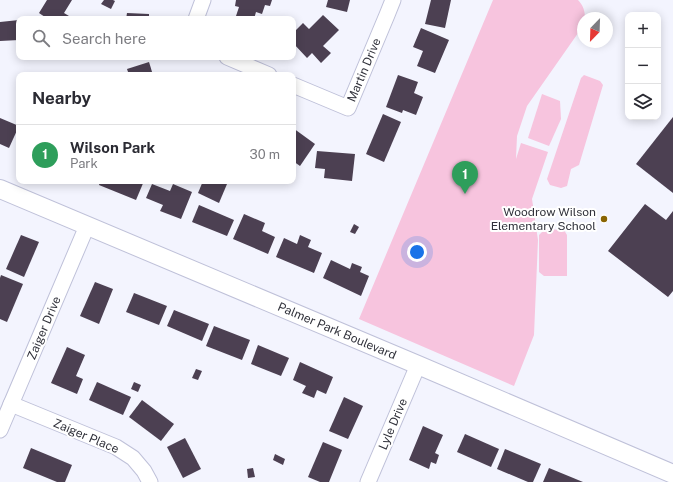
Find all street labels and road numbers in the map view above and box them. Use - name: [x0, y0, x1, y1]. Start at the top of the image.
- street label: Martin Drive: [344, 36, 384, 104]
- street label: Zaiger Drive: [24, 294, 64, 362]
- street label: Palmer Park Boulevard: [276, 300, 398, 362]
- street label: Lyle Drive: [376, 396, 410, 452]
- street label: Zaiger Place: [51, 416, 121, 456]

